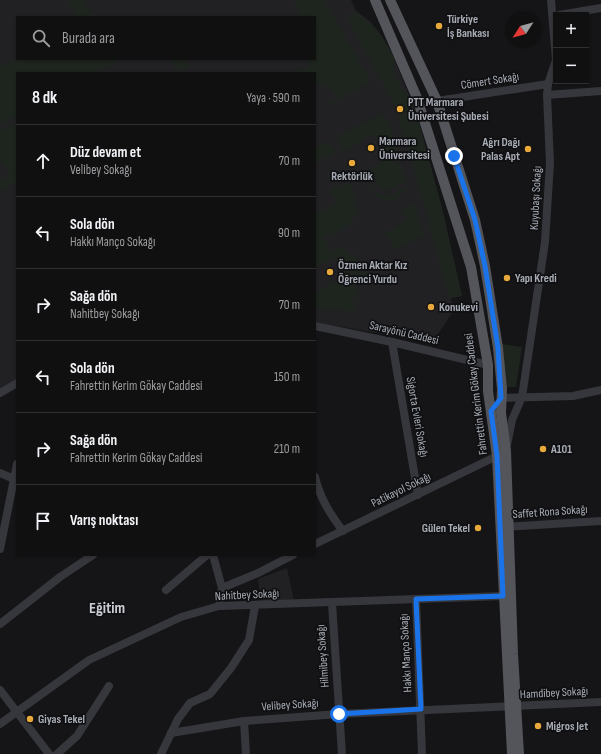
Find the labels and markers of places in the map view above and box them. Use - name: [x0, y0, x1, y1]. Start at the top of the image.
- place label: Türkiye İş Bankası: [447, 12, 489, 41]
- marker: Türkiye İş Bankası: [434, 21, 444, 31]
- place label: PTT Marmara Üniversitesi Şubesi: [408, 95, 489, 124]
- marker: PTT Marmara Üniversitesi Şubesi: [395, 104, 405, 114]
- place label: Marmara Üniversitesi: [379, 134, 430, 163]
- place label: Ağrı Dağı Palas Apt: [481, 135, 520, 164]
- marker: Marmara Üniversitesi: [366, 143, 376, 153]
- marker: Ağrı Dağı Palas Apt: [523, 144, 533, 154]
- marker: Rektörlük: [347, 158, 357, 168]
- place label: Rektörlük: [331, 169, 373, 184]
- place label: Özmen Aktar Kız Öğrenci Yurdu: [338, 258, 408, 287]
- marker: Özmen Aktar Kız Öğrenci Yurdu: [325, 267, 335, 277]
- place label: Yapı Kredi: [515, 271, 557, 286]
- marker: Yapı Kredi: [502, 273, 512, 283]
- place label: Konukevi: [439, 300, 478, 315]
- marker: Konukevi: [426, 302, 436, 312]
- place label: A101: [550, 442, 572, 457]
- marker: A101: [538, 444, 548, 454]
- place label: Gülen Tekel: [422, 521, 470, 536]
- marker: Gülen Tekel: [473, 523, 483, 533]
- place label: Giyas Tekel: [38, 712, 85, 727]
- marker: Giyas Tekel: [25, 714, 35, 724]
- place label: Migros Jet: [546, 719, 588, 734]
- marker: Migros Jet: [533, 721, 543, 731]

